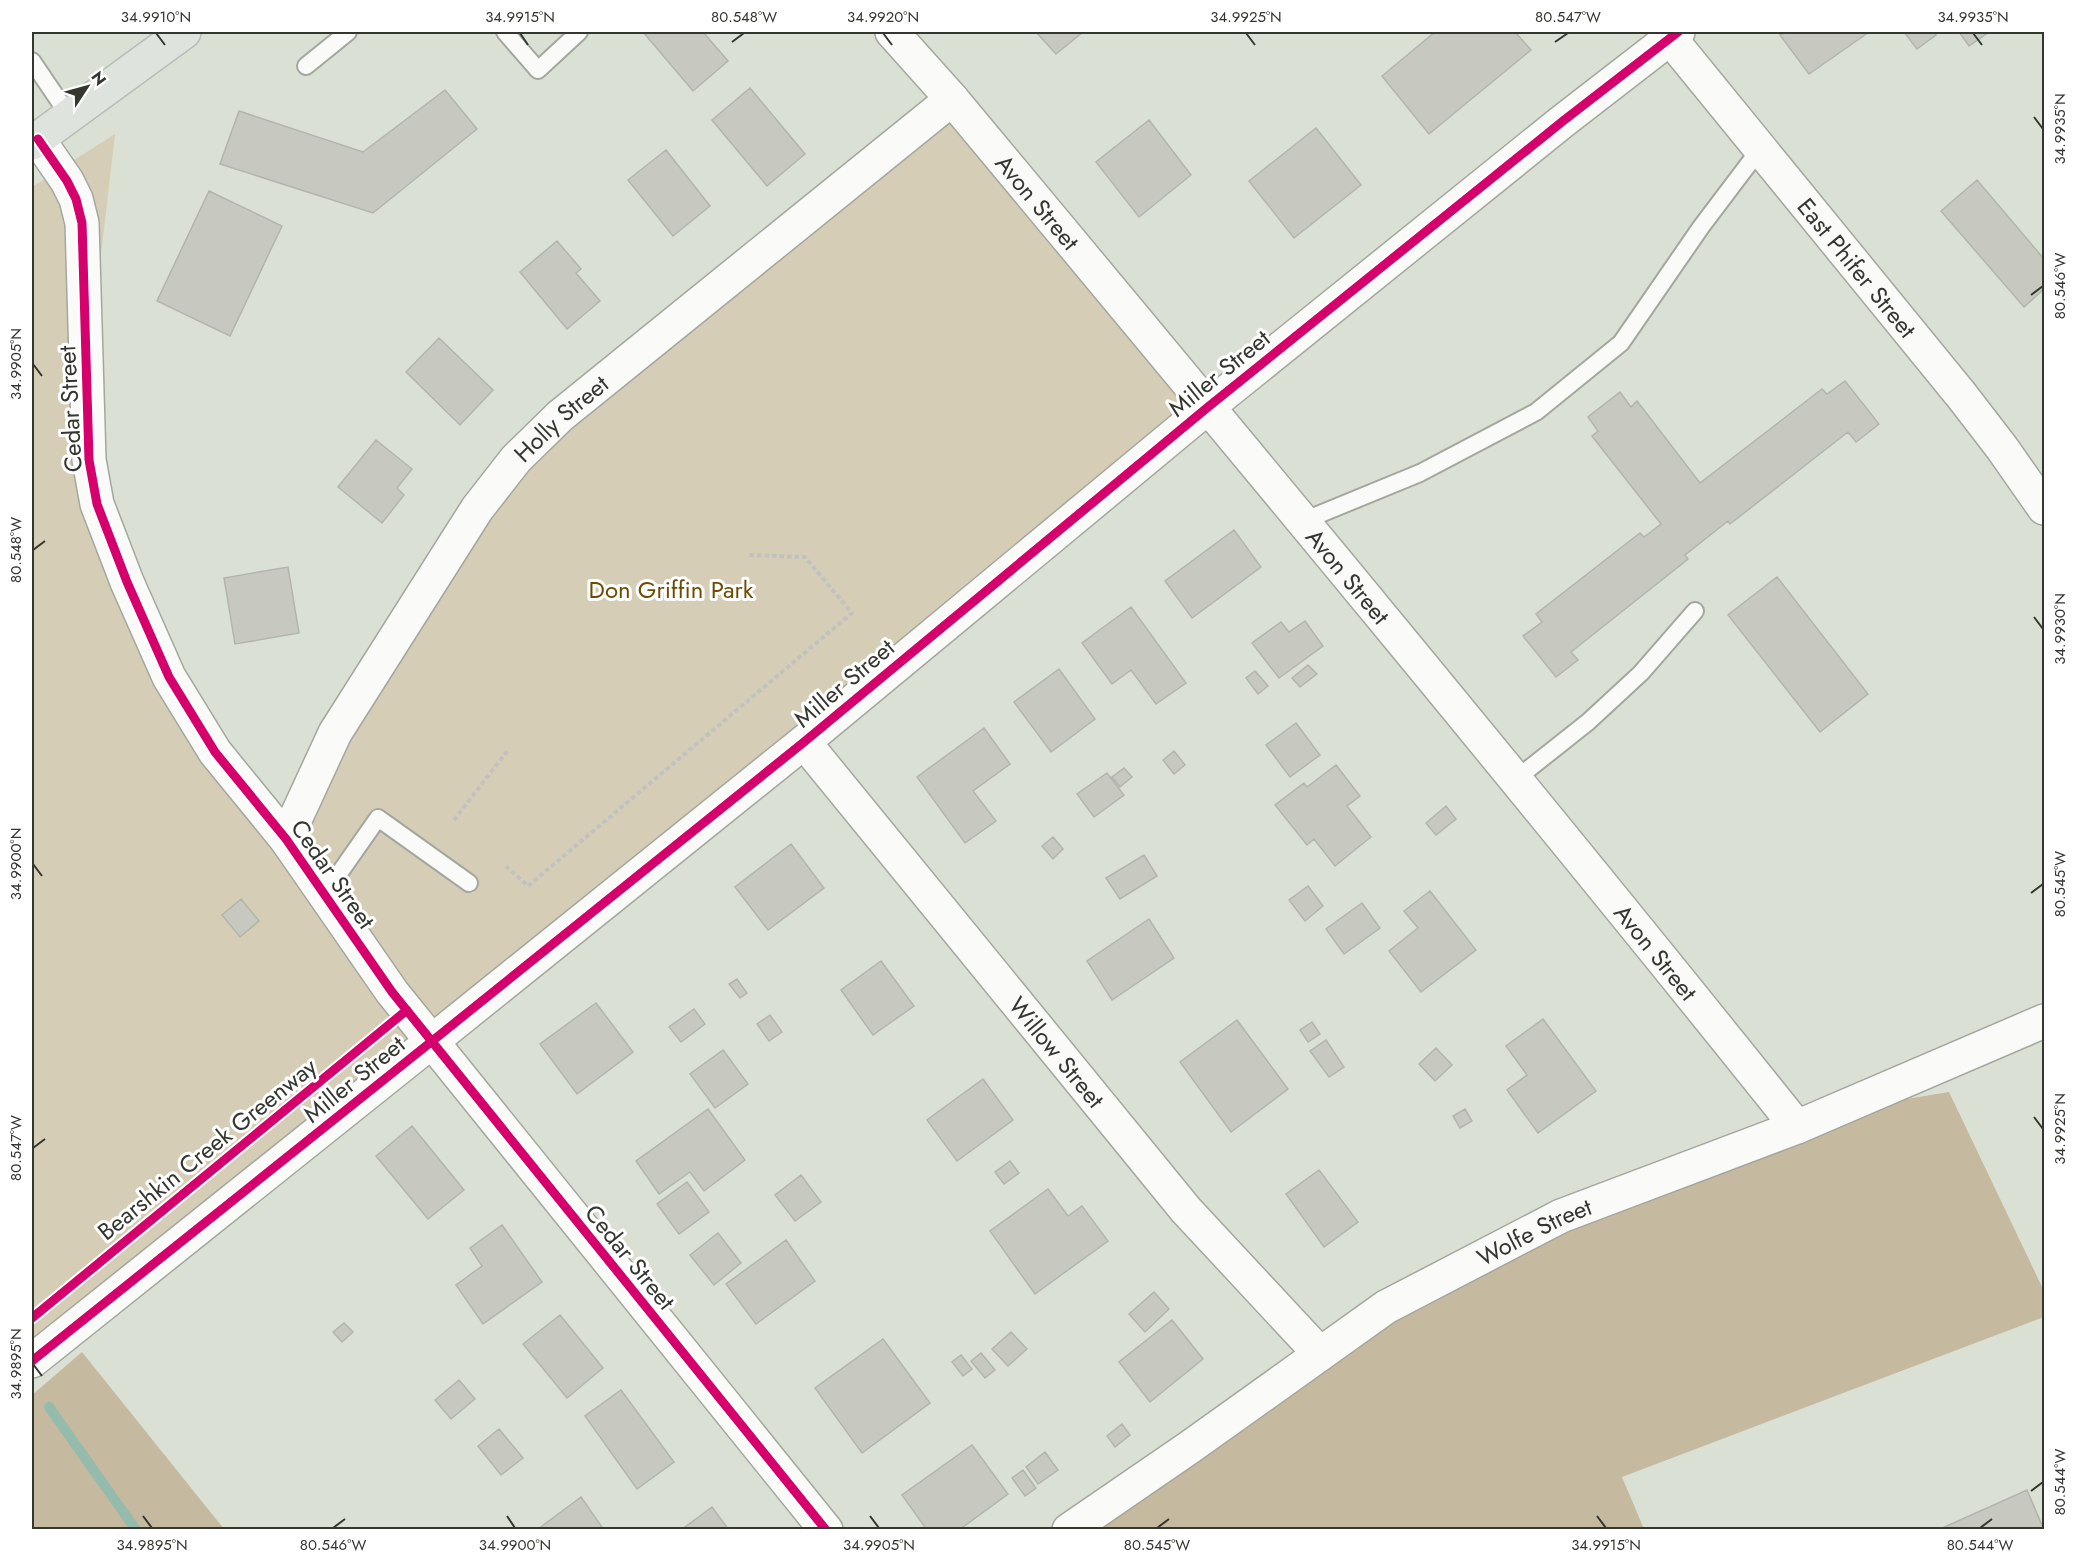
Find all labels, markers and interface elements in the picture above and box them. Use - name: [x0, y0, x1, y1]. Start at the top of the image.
- text: 34.9910°N: [121, 6, 191, 28]
- text: 34.9915°N: [485, 6, 555, 28]
- text: 80.548°W: [711, 6, 777, 28]
- text: 34.9920°N: [847, 6, 919, 28]
- text: 34.9925°N: [1210, 6, 1282, 28]
- text: 80.547°W: [1535, 6, 1601, 28]
- text: 34.9935°N: [1937, 6, 2009, 28]
- north arrow: [57, 57, 117, 117]
- text: N: [86, 67, 112, 90]
- text: 34.9935°N: [2049, 93, 2071, 165]
- street label: Avon Street: [988, 147, 1088, 258]
- street label: East Phifer Street: [1789, 190, 1925, 345]
- text: 80.546°W: [2049, 253, 2071, 319]
- street label: Miller Street: [1161, 321, 1278, 425]
- text: 34.9905°N: [5, 328, 27, 400]
- street label: Cedar Street: [49, 345, 91, 473]
- street label: Holly Street: [505, 366, 616, 470]
- text: 80.548°W: [5, 517, 27, 583]
- street label: Avon Street: [1298, 521, 1398, 632]
- park label: Don Griffin Park: [589, 572, 754, 607]
- text: 34.9930°N: [2049, 593, 2071, 665]
- street label: Miller Street: [786, 630, 902, 736]
- street label: Cedar Street: [282, 812, 384, 936]
- text: 34.9900°N: [5, 828, 27, 900]
- text: 80.545°W: [2049, 851, 2071, 917]
- street label: Avon Street: [1606, 896, 1706, 1008]
- street label: Willow Street: [1001, 989, 1113, 1115]
- street label: Miller Street: [296, 1027, 413, 1131]
- street label: Bearshkin Creek Greenway: [90, 1049, 324, 1249]
- text: 34.9925°N: [2049, 1093, 2071, 1165]
- text: 80.547°W: [5, 1115, 27, 1181]
- street label: Wolfe Street: [1470, 1189, 1597, 1274]
- street label: Cedar Street: [577, 1197, 684, 1317]
- text: 34.9895°N: [5, 1328, 27, 1400]
- text: 80.544°W: [2049, 1449, 2071, 1515]
- text: 34.9895°N: [116, 1534, 188, 1556]
- text: 80.546°W: [300, 1534, 366, 1556]
- text: 34.9900°N: [479, 1534, 551, 1556]
- text: 34.9905°N: [843, 1534, 915, 1556]
- text: 80.545°W: [1124, 1534, 1190, 1556]
- text: 34.9915°N: [1571, 1534, 1641, 1556]
- text: 80.544°W: [1947, 1534, 2013, 1556]

